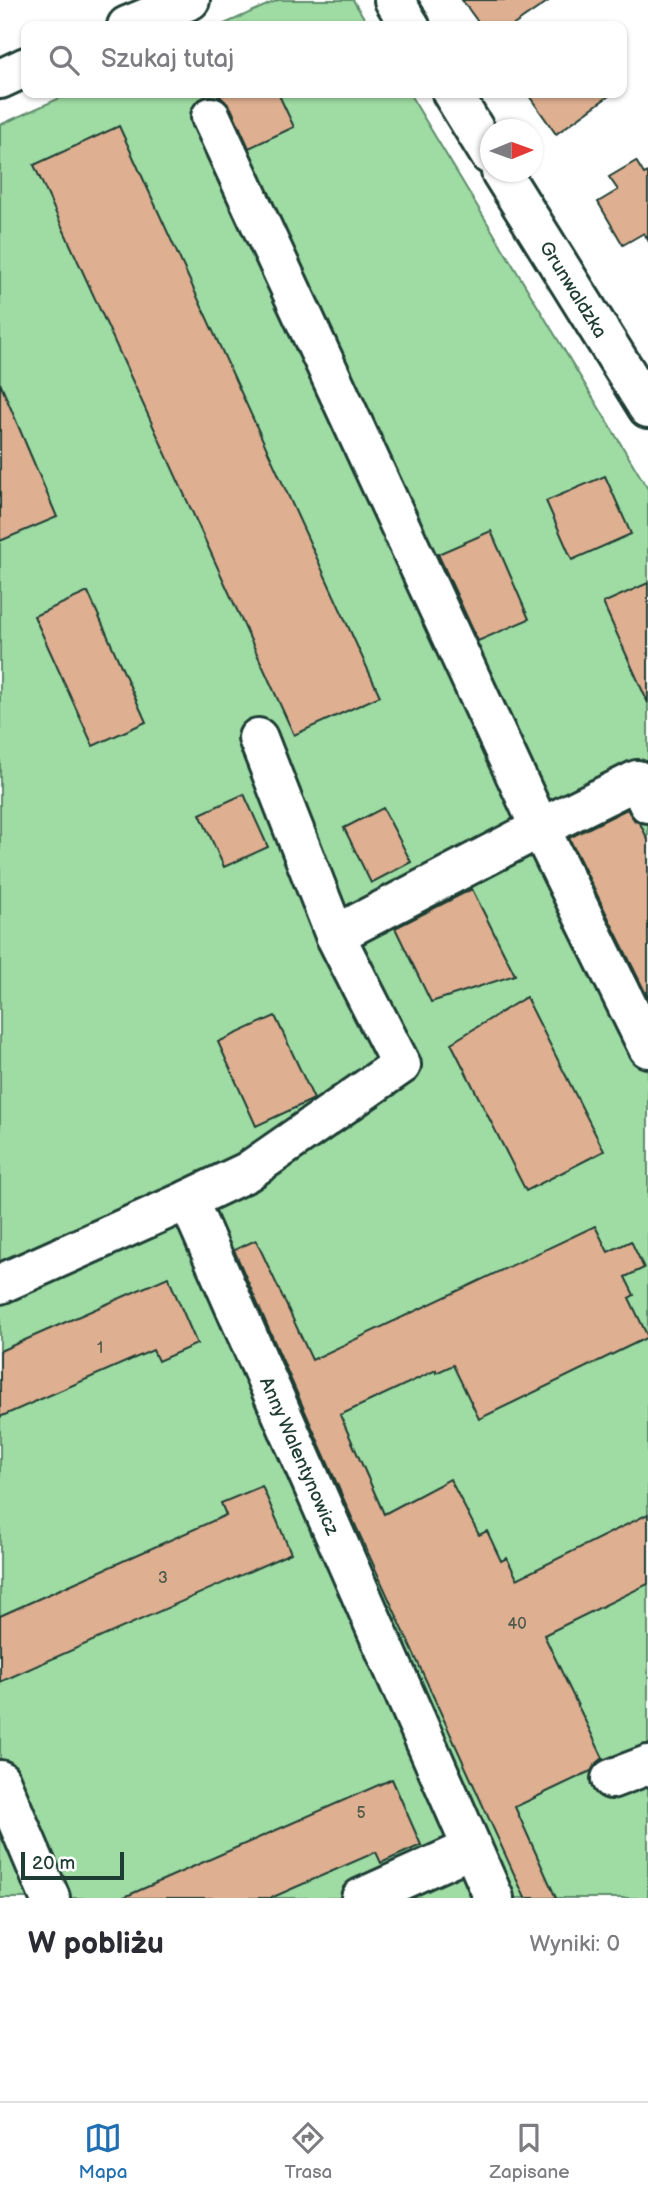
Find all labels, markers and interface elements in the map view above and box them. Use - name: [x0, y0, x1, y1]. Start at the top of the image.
- search box: [21, 21, 627, 98]
- icon: search: [45, 41, 83, 79]
- text: Szukaj tutaj: [101, 44, 234, 75]
- north arrow: [480, 119, 543, 182]
- street label: Grunwaldzka: [534, 237, 611, 343]
- house number: 1: [97, 1339, 103, 1358]
- street label: Anny Walentynowicz: [254, 1374, 344, 1540]
- house number: 3: [158, 1569, 168, 1588]
- house number: 40: [507, 1615, 527, 1634]
- house number: 5: [356, 1804, 366, 1823]
- scale bar: [21, 1849, 124, 1881]
- text: 20 m: [32, 1852, 75, 1875]
- text: W pobliżu: [28, 1926, 164, 1962]
- text: Wyniki: 0: [529, 1930, 620, 1958]
- tab: Mapa: [79, 2119, 127, 2184]
- tab: Trasa: [285, 2119, 332, 2184]
- tab: Zapisane: [489, 2119, 569, 2184]

